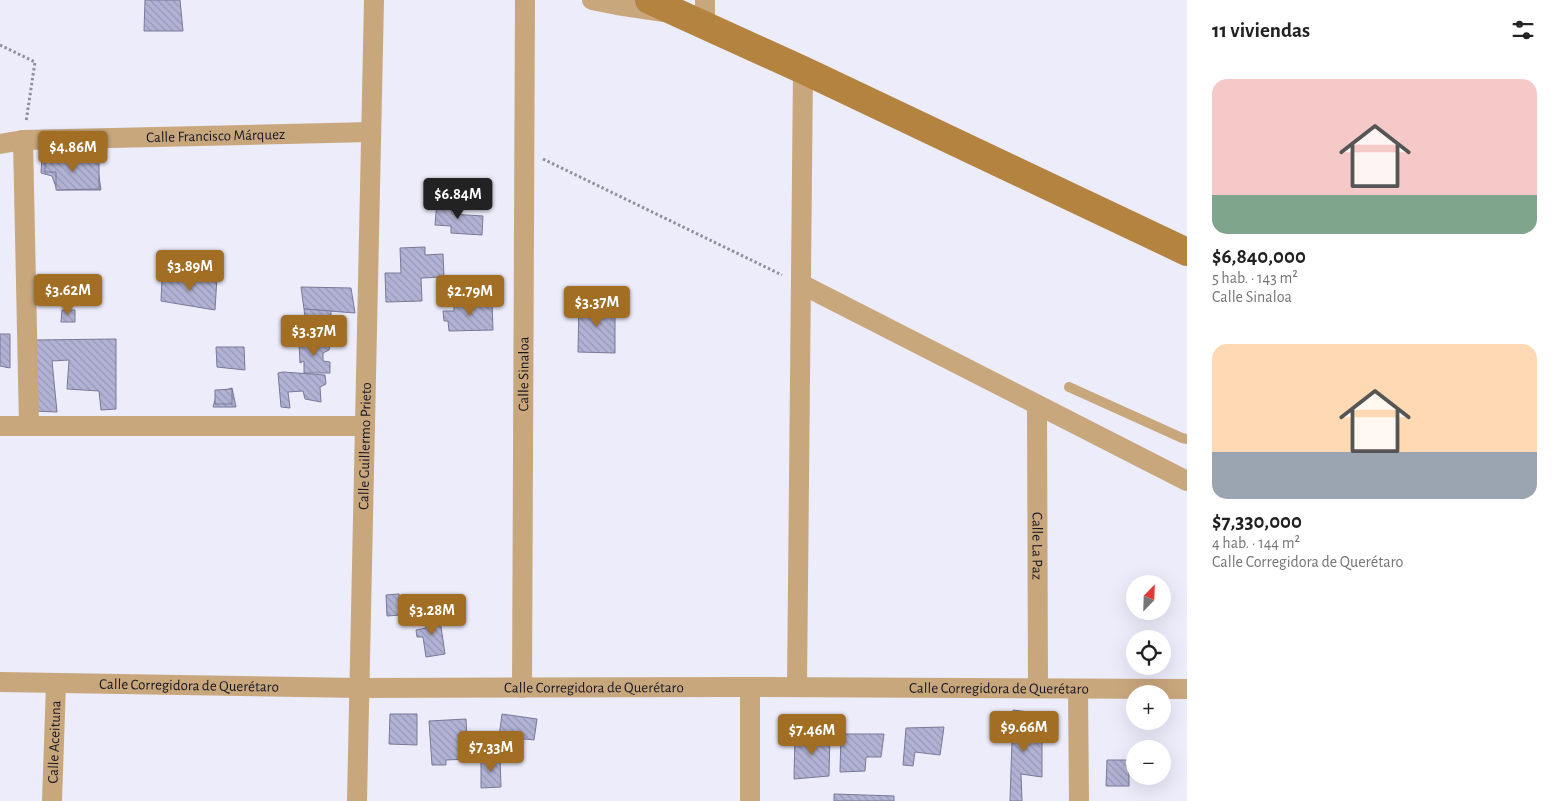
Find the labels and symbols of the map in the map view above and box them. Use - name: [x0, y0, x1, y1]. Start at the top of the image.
- street label: Calle Francisco Márquez: [146, 127, 285, 145]
- pin: $4.86M: [32, 130, 114, 173]
- pin: $6.84M: [417, 178, 499, 220]
- pin: $3.89M: [149, 250, 231, 292]
- pin: $3.62M: [27, 274, 109, 316]
- pin: $2.79M: [429, 274, 511, 317]
- pin: $3.37M: [556, 286, 638, 328]
- pin: $3.37M: [273, 314, 355, 357]
- street label: Calle Sinaloa: [516, 336, 532, 412]
- street label: Calle Guillermo Prieto: [356, 382, 374, 510]
- street label: Calle La Paz: [1029, 512, 1045, 580]
- north arrow: [1126, 575, 1171, 620]
- pin: $3.28M: [391, 594, 473, 636]
- street label: Calle Corregidora de Querétaro: [99, 677, 279, 695]
- street label: Calle Corregidora de Querétaro: [504, 680, 684, 696]
- street label: Calle Corregidora de Querétaro: [909, 681, 1089, 697]
- street label: Calle Aceituna: [46, 700, 63, 784]
- pin: $9.66M: [983, 710, 1065, 753]
- pin: $7.46M: [771, 714, 853, 756]
- pin: $7.33M: [450, 730, 532, 773]

